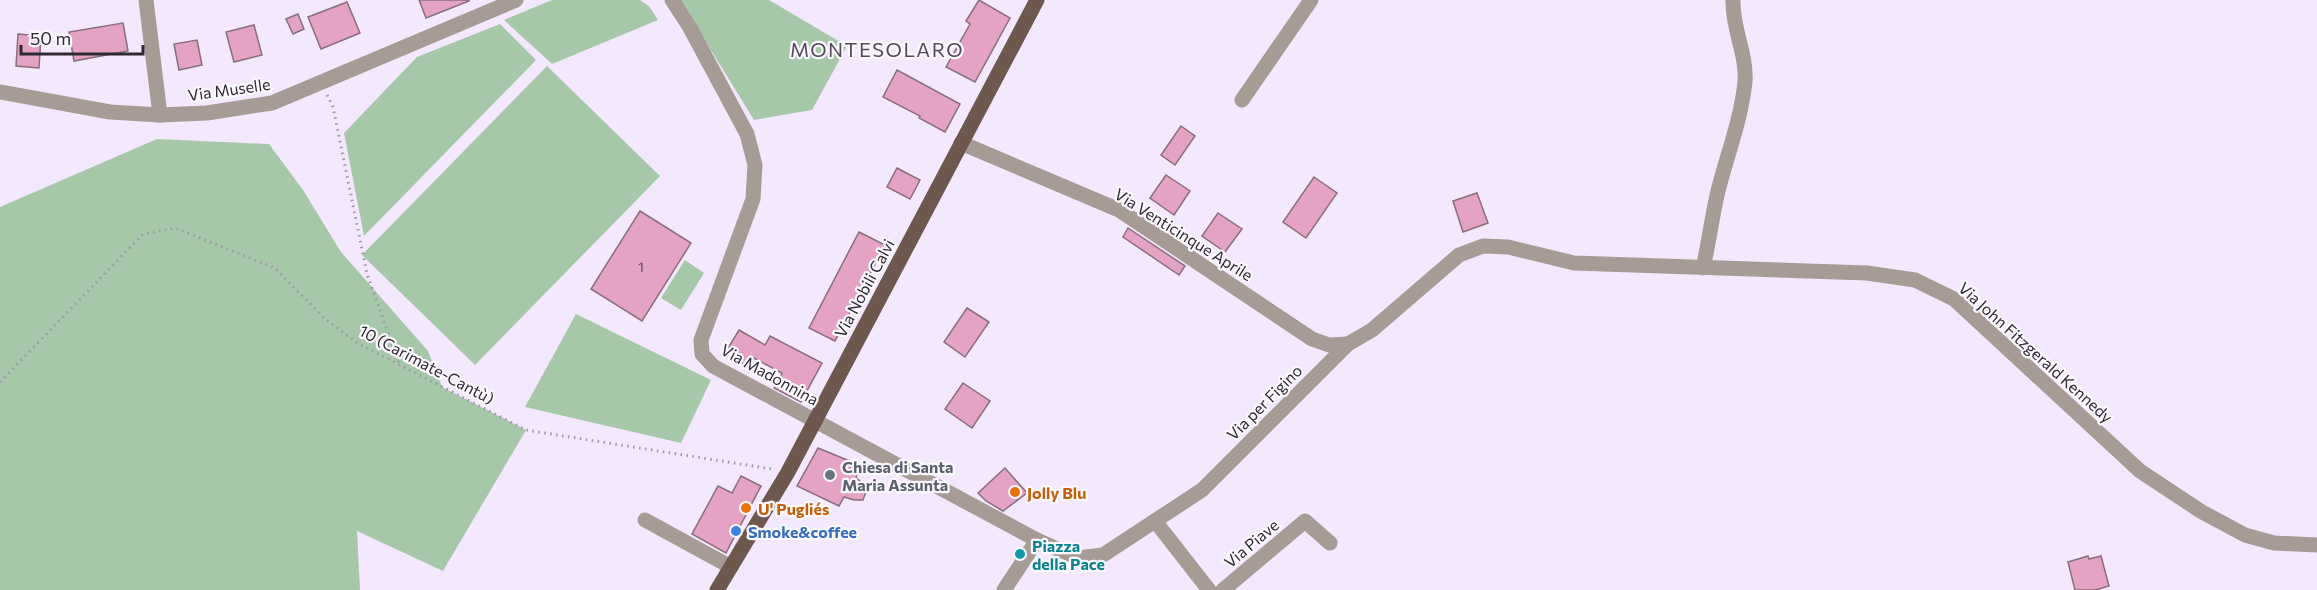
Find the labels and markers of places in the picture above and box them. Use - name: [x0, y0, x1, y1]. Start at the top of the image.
- place label: Chiesa di Santa Maria Assunta: [842, 457, 953, 494]
- marker: Chiesa di Santa Maria Assunta: [823, 468, 837, 482]
- place label: Jolly Blu: [1027, 483, 1086, 502]
- marker: Jolly Blu: [1008, 485, 1022, 499]
- place label: U' Pugliés: [758, 499, 829, 518]
- marker: U' Pugliés: [739, 501, 753, 515]
- place label: Smoke&coffee: [748, 522, 857, 541]
- marker: Smoke&coffee: [729, 524, 743, 538]
- place label: Piazza della Pace: [1032, 536, 1105, 573]
- marker: Piazza della Pace: [1013, 547, 1027, 561]

